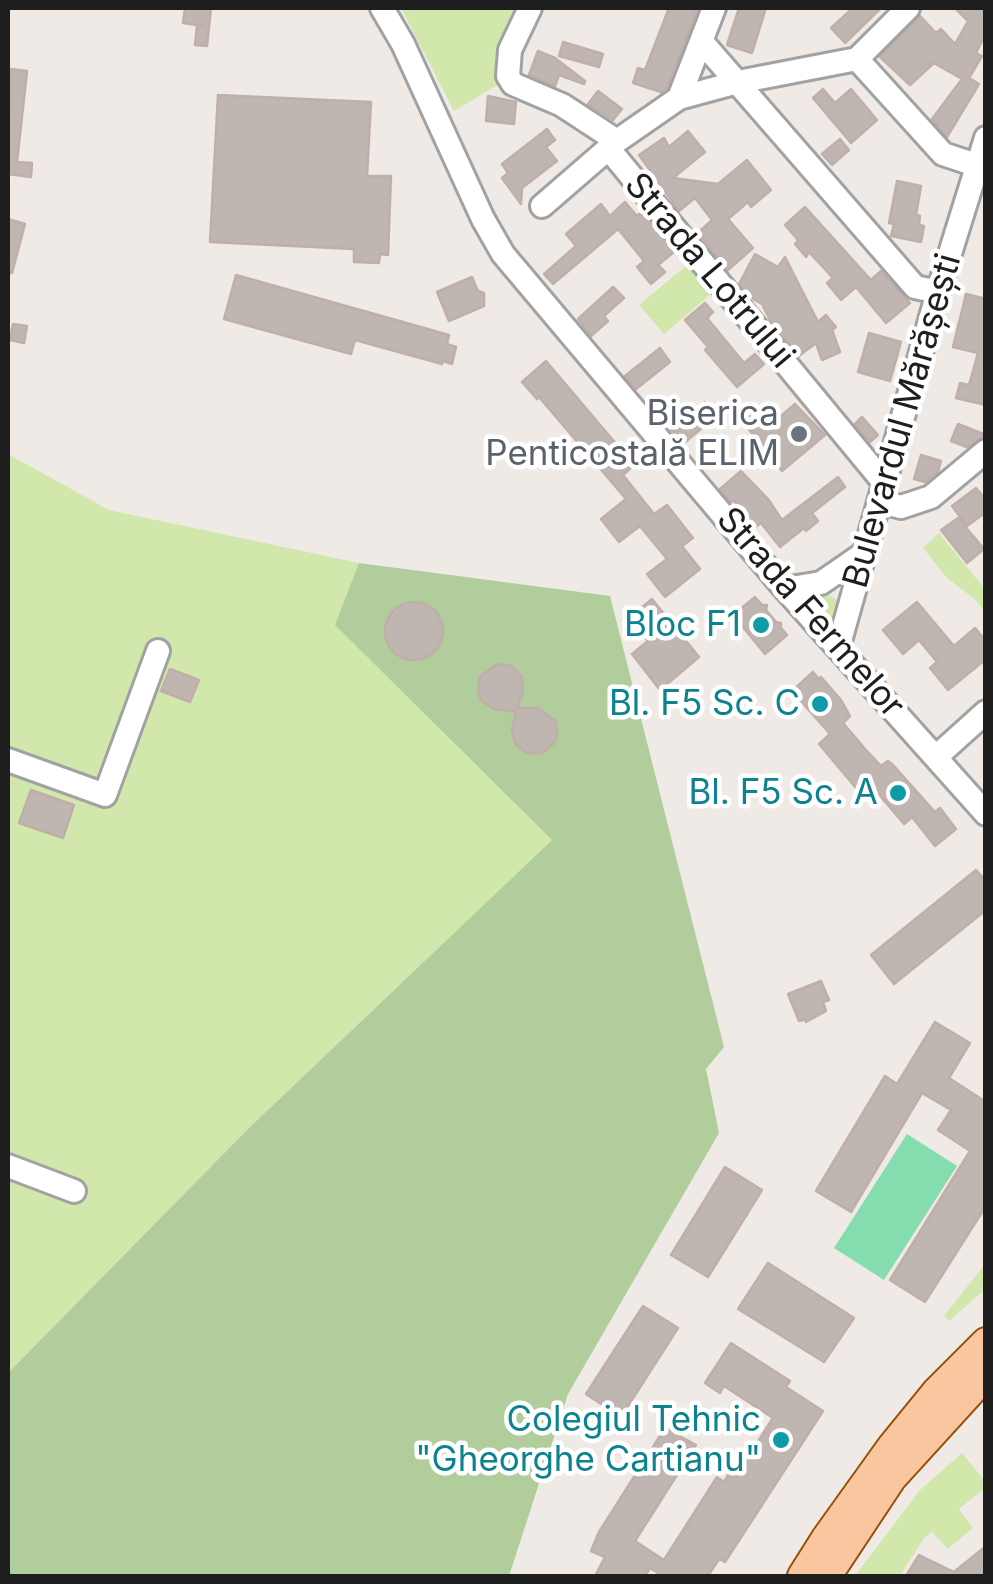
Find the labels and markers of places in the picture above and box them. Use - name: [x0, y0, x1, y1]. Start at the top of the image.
- place label: Biserica Penticostală ELIM: [485, 393, 779, 475]
- marker: Biserica Penticostală ELIM: [788, 423, 810, 445]
- place label: Bloc F1: [624, 604, 741, 646]
- marker: Bloc F1: [750, 614, 772, 636]
- place label: Bl. F5 Sc. C: [609, 683, 800, 725]
- marker: Bl. F5 Sc. C: [809, 693, 831, 715]
- place label: Bl. F5 Sc. A: [688, 772, 878, 814]
- marker: Bl. F5 Sc. A: [887, 782, 909, 804]
- place label: Colegiul Tehnic "Gheorghe Cartianu": [415, 1399, 761, 1481]
- marker: Colegiul Tehnic "Gheorghe Cartianu": [770, 1429, 792, 1451]

